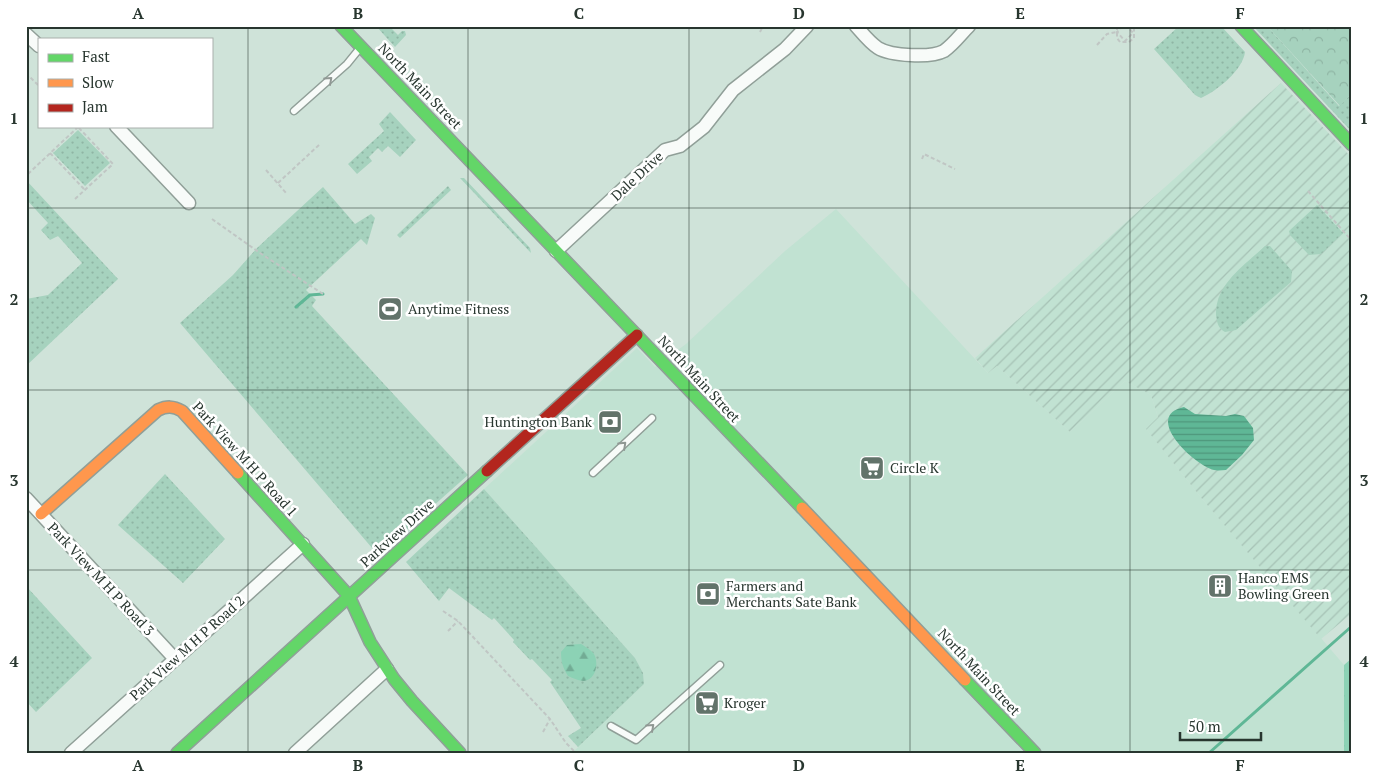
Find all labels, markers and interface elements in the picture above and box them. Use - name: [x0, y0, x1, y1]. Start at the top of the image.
- text: A: [132, 2, 144, 24]
- text: B: [353, 2, 363, 24]
- text: C: [574, 2, 584, 24]
- text: D: [793, 2, 805, 24]
- text: E: [1015, 2, 1025, 24]
- text: F: [1235, 2, 1245, 24]
- legend: [38, 38, 212, 128]
- street label: North Main Street: [374, 39, 467, 133]
- text: Fast: [82, 46, 110, 66]
- text: Slow: [82, 72, 115, 92]
- one-way arrow: [323, 77, 332, 86]
- text: Jam: [82, 96, 108, 116]
- text: 1: [9, 107, 19, 129]
- text: 1: [1359, 107, 1369, 129]
- street label: Dale Drive: [606, 147, 667, 205]
- text: 2: [9, 288, 19, 310]
- text: 2: [1359, 288, 1369, 310]
- sports icon: Anytime Fitness: [377, 296, 403, 322]
- place label: Anytime Fitness: [408, 299, 509, 318]
- street label: North Main Street: [654, 331, 745, 427]
- street label: Park View M H P Road 1: [189, 397, 302, 520]
- bank icon: Huntington Bank: [597, 409, 623, 435]
- place label: Huntington Bank: [484, 412, 593, 431]
- one-way arrow: [617, 442, 626, 451]
- supermarket icon: Circle K: [859, 455, 885, 481]
- place label: Circle K: [890, 458, 940, 477]
- text: 3: [9, 469, 19, 491]
- text: 3: [1359, 469, 1369, 491]
- street label: Parkview Drive: [356, 494, 438, 571]
- street label: Park View M H P Road 3: [44, 518, 159, 639]
- place label: Hanco EMS Bowling Green: [1238, 568, 1330, 603]
- building icon: Hanco EMS Bowling Green: [1207, 573, 1233, 599]
- place label: Farmers and Merchants Sate Bank: [726, 576, 858, 611]
- bank icon: Farmers and Merchants Sate Bank: [695, 581, 721, 607]
- street label: Park View M H P Road 2: [125, 591, 248, 704]
- street label: North Main Street: [934, 624, 1025, 720]
- text: 4: [9, 650, 19, 672]
- text: 4: [1359, 650, 1369, 672]
- supermarket icon: Kroger: [694, 690, 720, 716]
- place label: Kroger: [724, 693, 767, 712]
- scale bar: [1180, 709, 1262, 741]
- text: 50 m: [1188, 716, 1221, 736]
- one-way arrow: [645, 724, 654, 733]
- text: A: [132, 754, 144, 776]
- text: B: [353, 754, 363, 776]
- text: C: [574, 754, 584, 776]
- text: D: [793, 754, 805, 776]
- text: E: [1015, 754, 1025, 776]
- text: F: [1235, 754, 1245, 776]

